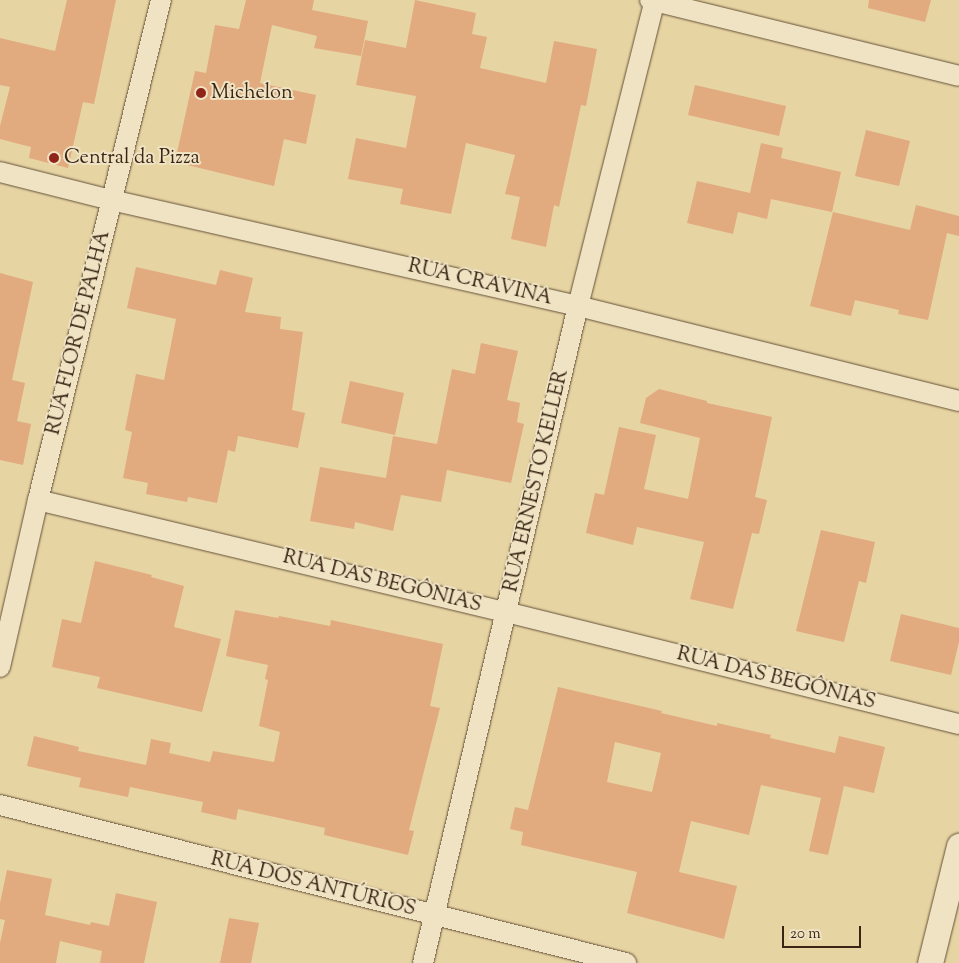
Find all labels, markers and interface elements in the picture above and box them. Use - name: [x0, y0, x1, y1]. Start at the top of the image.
- place label: Michelon: [211, 81, 293, 105]
- marker: Michelon: [195, 87, 207, 99]
- place label: Central da Pizza: [64, 146, 200, 170]
- marker: Central da Pizza: [48, 152, 60, 164]
- street label: RUA FLOR DE PALHA: [42, 228, 116, 438]
- street label: RUA CRAVINA: [406, 255, 554, 311]
- street label: RUA ERNESTO KELLER: [500, 367, 574, 595]
- street label: RUA DAS BEGÔNIAS: [280, 546, 484, 618]
- street label: RUA DAS BEGÔNIAS: [674, 643, 878, 715]
- street label: RUA DOS ANTÚRIOS: [208, 848, 418, 922]
- scale bar: [784, 916, 863, 948]
- text: 20 m: [790, 924, 821, 945]

